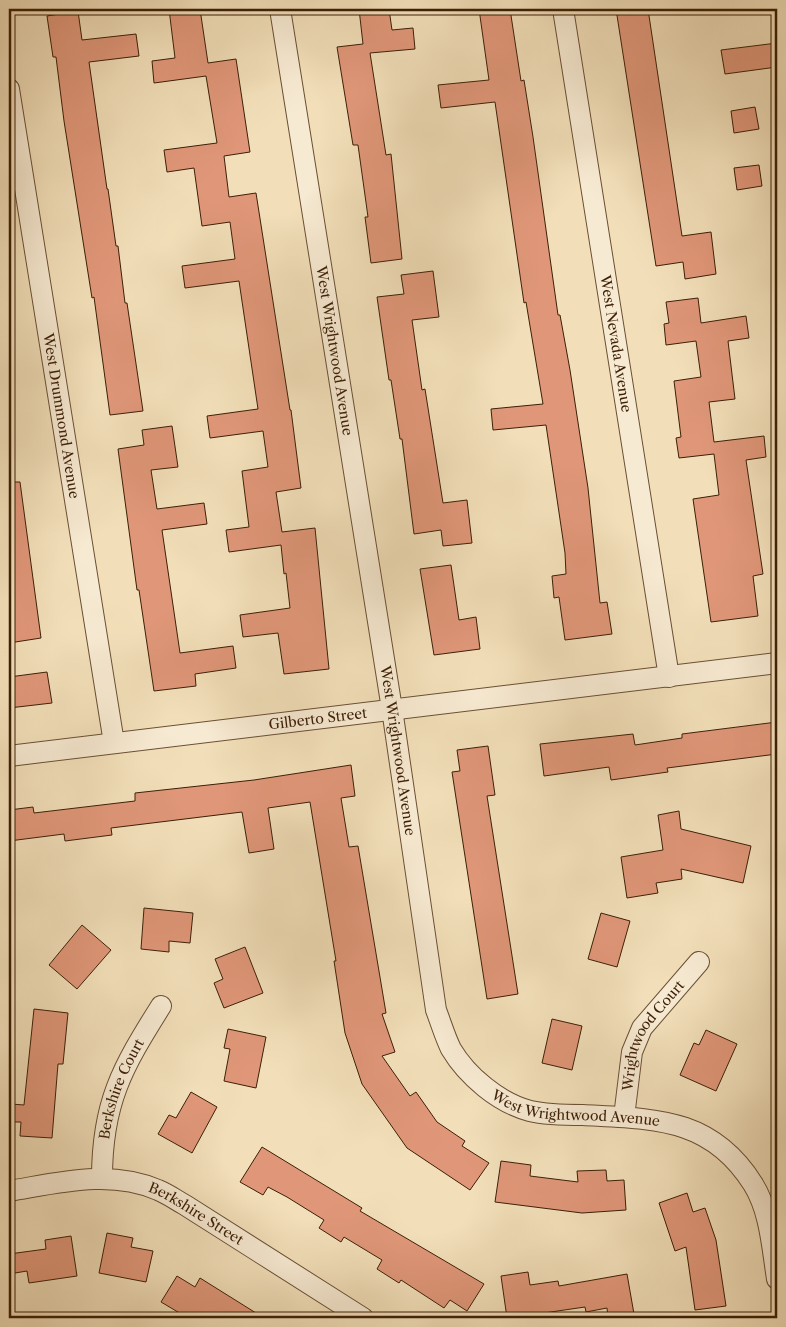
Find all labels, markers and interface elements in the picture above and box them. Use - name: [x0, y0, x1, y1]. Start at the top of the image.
- street label: West Wrightwood Avenue: [312, 264, 357, 437]
- street label: West Nevada Avenue: [596, 273, 636, 414]
- street label: West Drummond Avenue: [39, 331, 84, 500]
- street label: West Wrightwood Avenue: [376, 663, 419, 837]
- street label: Gilberto Street: [268, 704, 368, 733]
- street label: Wrightwood Court: [618, 977, 688, 1093]
- street label: Berkshire Court: [95, 1035, 148, 1141]
- street label: West Wrightwood Avenue: [487, 1085, 661, 1130]
- street label: Berkshire Street: [146, 1178, 247, 1249]

